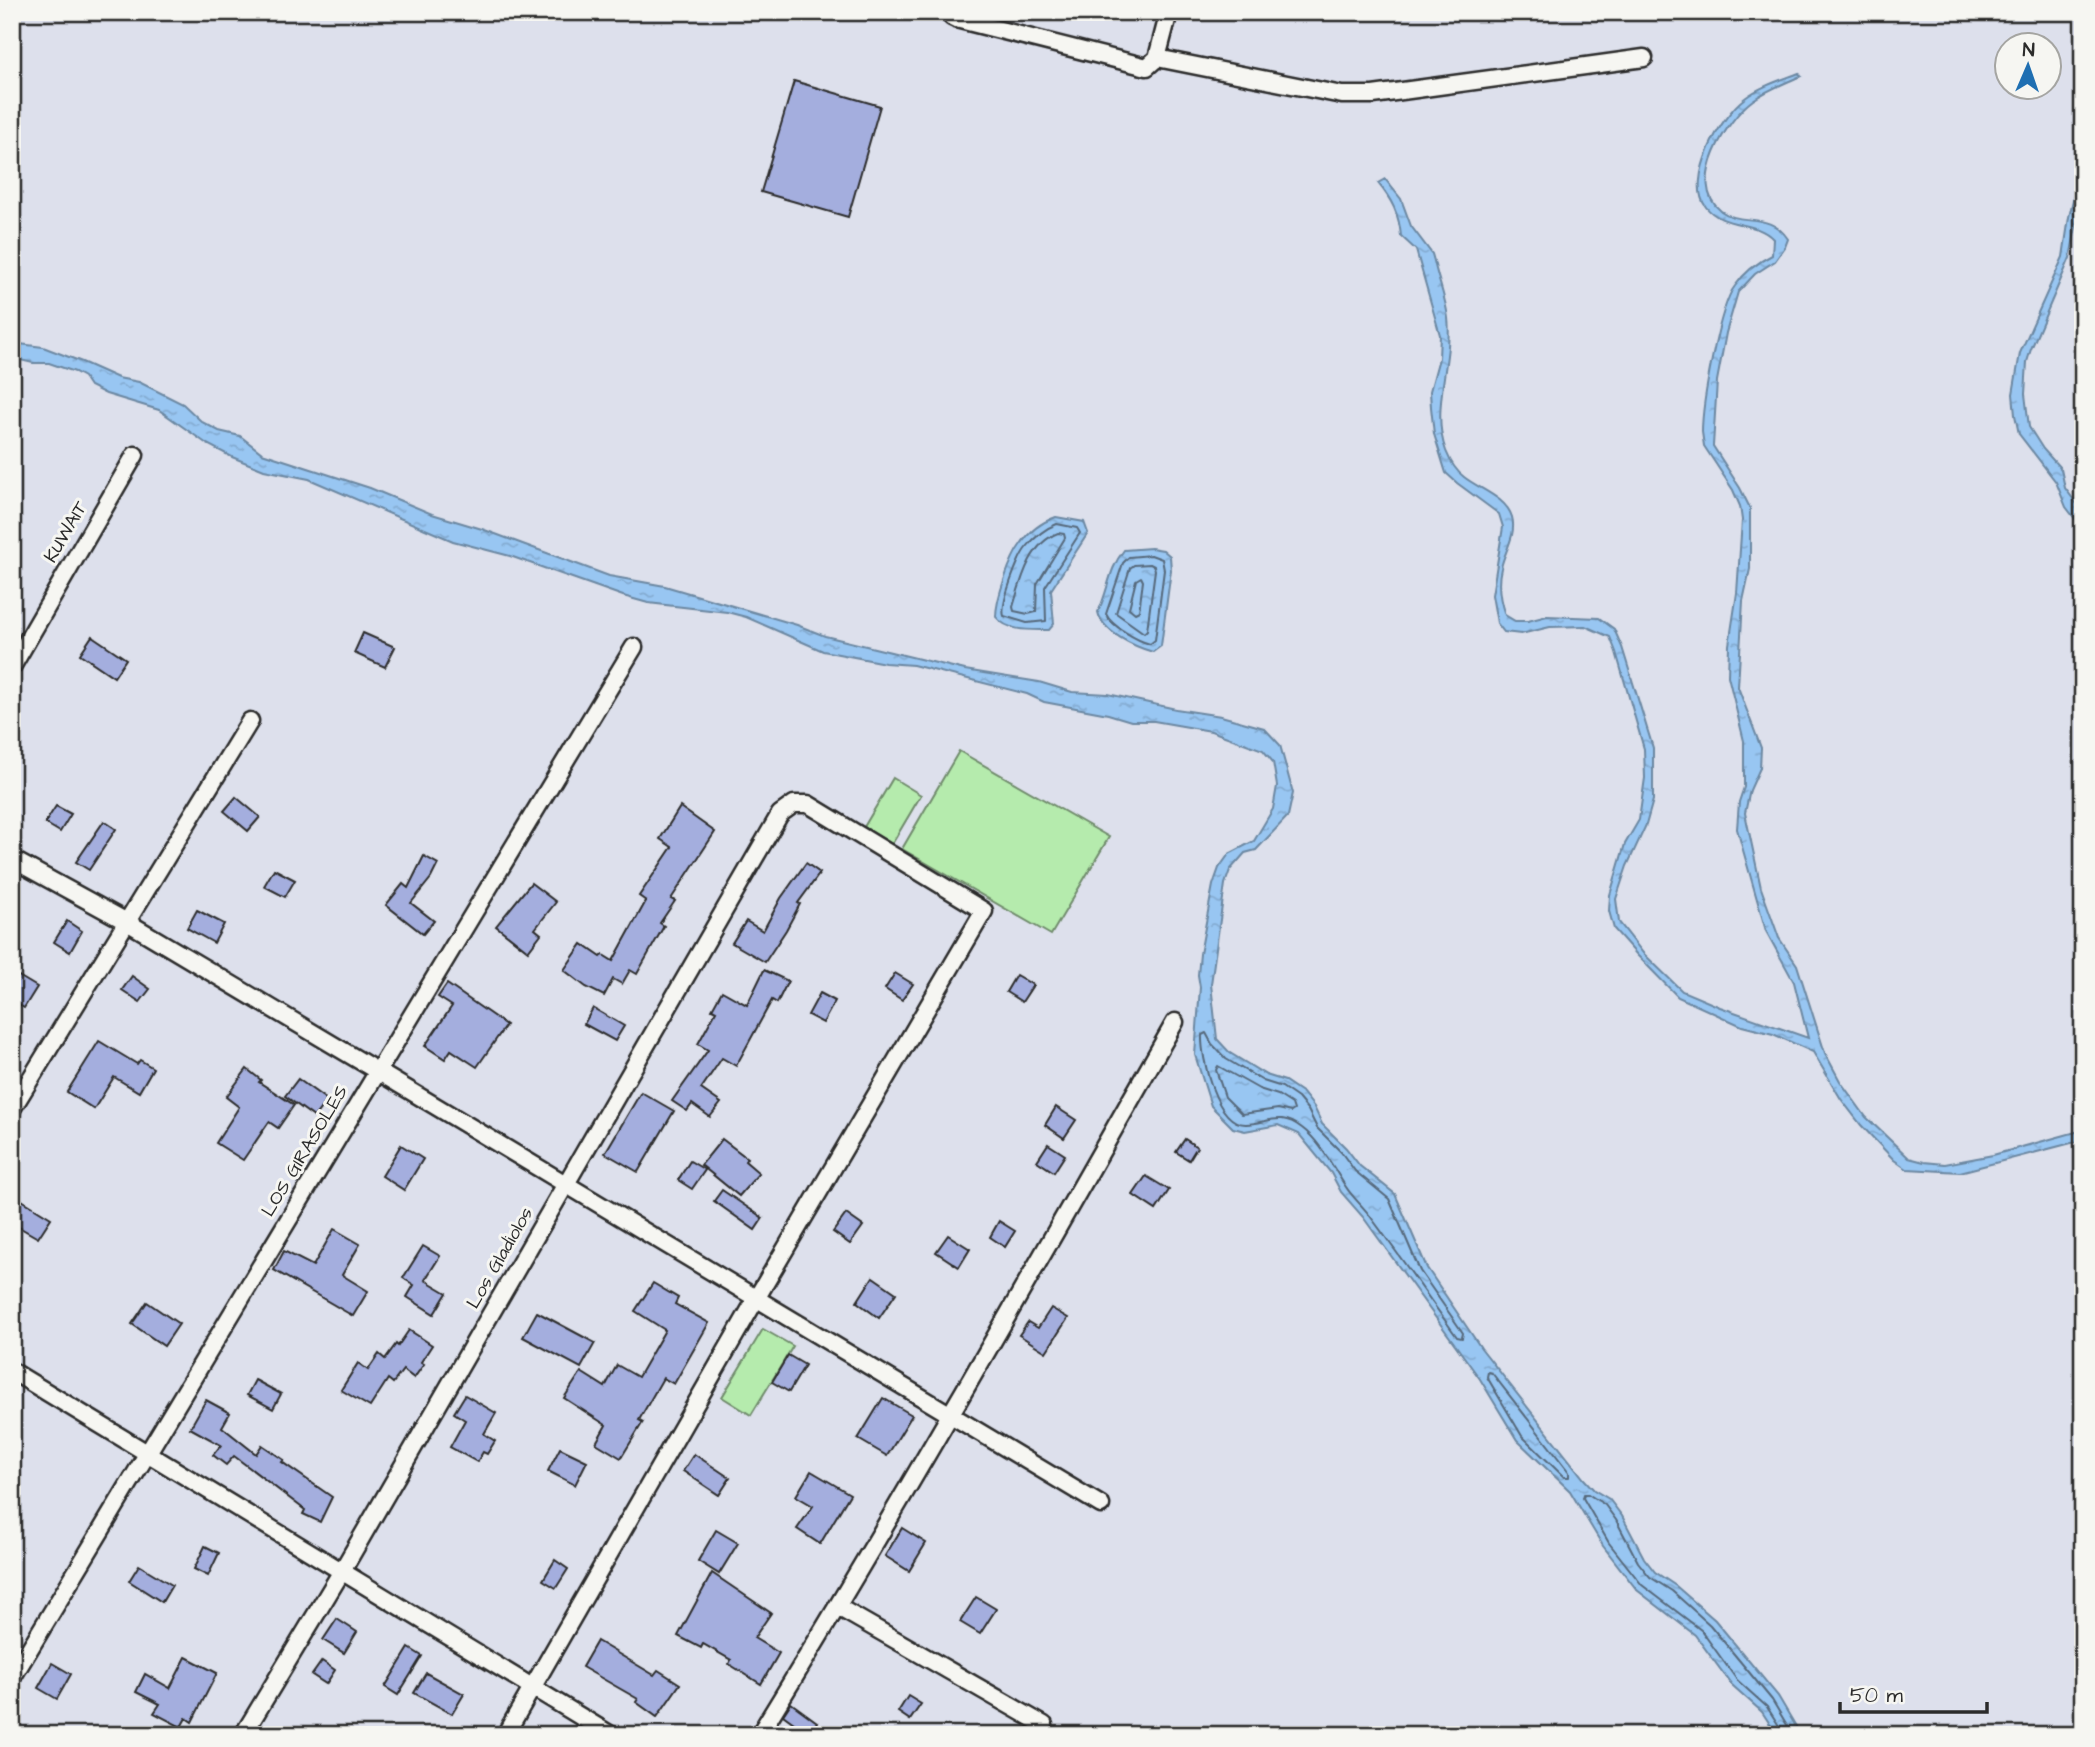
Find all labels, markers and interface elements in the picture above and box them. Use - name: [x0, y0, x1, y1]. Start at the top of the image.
- north arrow: [1994, 32, 2064, 102]
- text: N: [2022, 37, 2035, 64]
- street label: KUWAIT: [38, 496, 95, 568]
- street label: LOS GIRASOLES: [255, 1080, 355, 1222]
- street label: Los Gladiolos: [460, 1202, 540, 1314]
- scale bar: [1840, 1670, 1986, 1714]
- text: 50 m: [1850, 1681, 1904, 1710]

